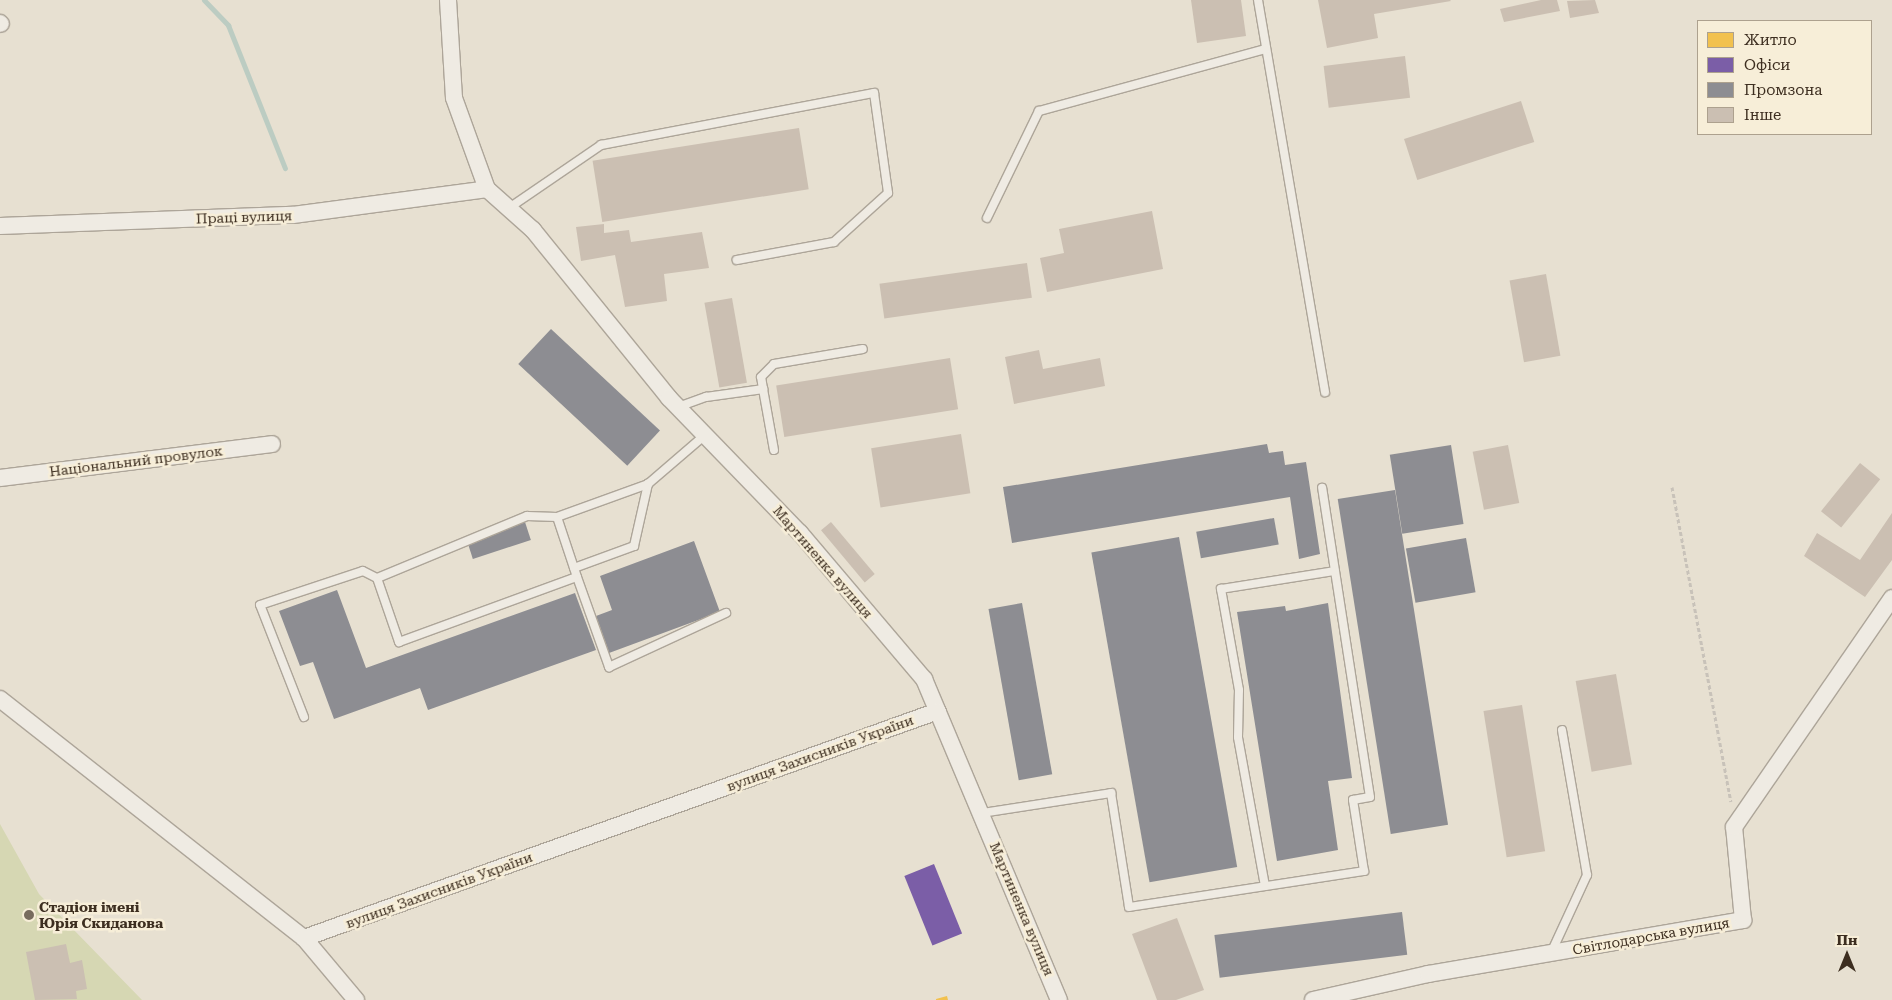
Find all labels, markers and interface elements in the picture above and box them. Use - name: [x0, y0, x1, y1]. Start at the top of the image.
- legend: [1697, 20, 1872, 135]
- text: Житло: [1744, 31, 1797, 49]
- text: Офіси: [1744, 56, 1790, 74]
- text: Промзона: [1744, 81, 1822, 99]
- text: Інше: [1744, 106, 1781, 124]
- street label: Праці вулиця: [196, 207, 292, 227]
- street label: Національний провулок: [48, 442, 224, 480]
- street label: Мартиненка вулиця: [770, 502, 876, 622]
- street label: вулиця Захисників України: [724, 711, 916, 795]
- street label: Мартиненка вулиця: [986, 840, 1058, 978]
- street label: вулиця Захисників України: [343, 848, 535, 932]
- place label: Стадiон імені Юрія Скиданова: [39, 899, 163, 932]
- marker: Стадiон імені Юрія Скиданова: [23, 909, 35, 921]
- street label: Світлодарська вулиця: [1571, 914, 1731, 958]
- north arrow: [1822, 930, 1872, 980]
- text: Пн: [1837, 932, 1857, 948]

